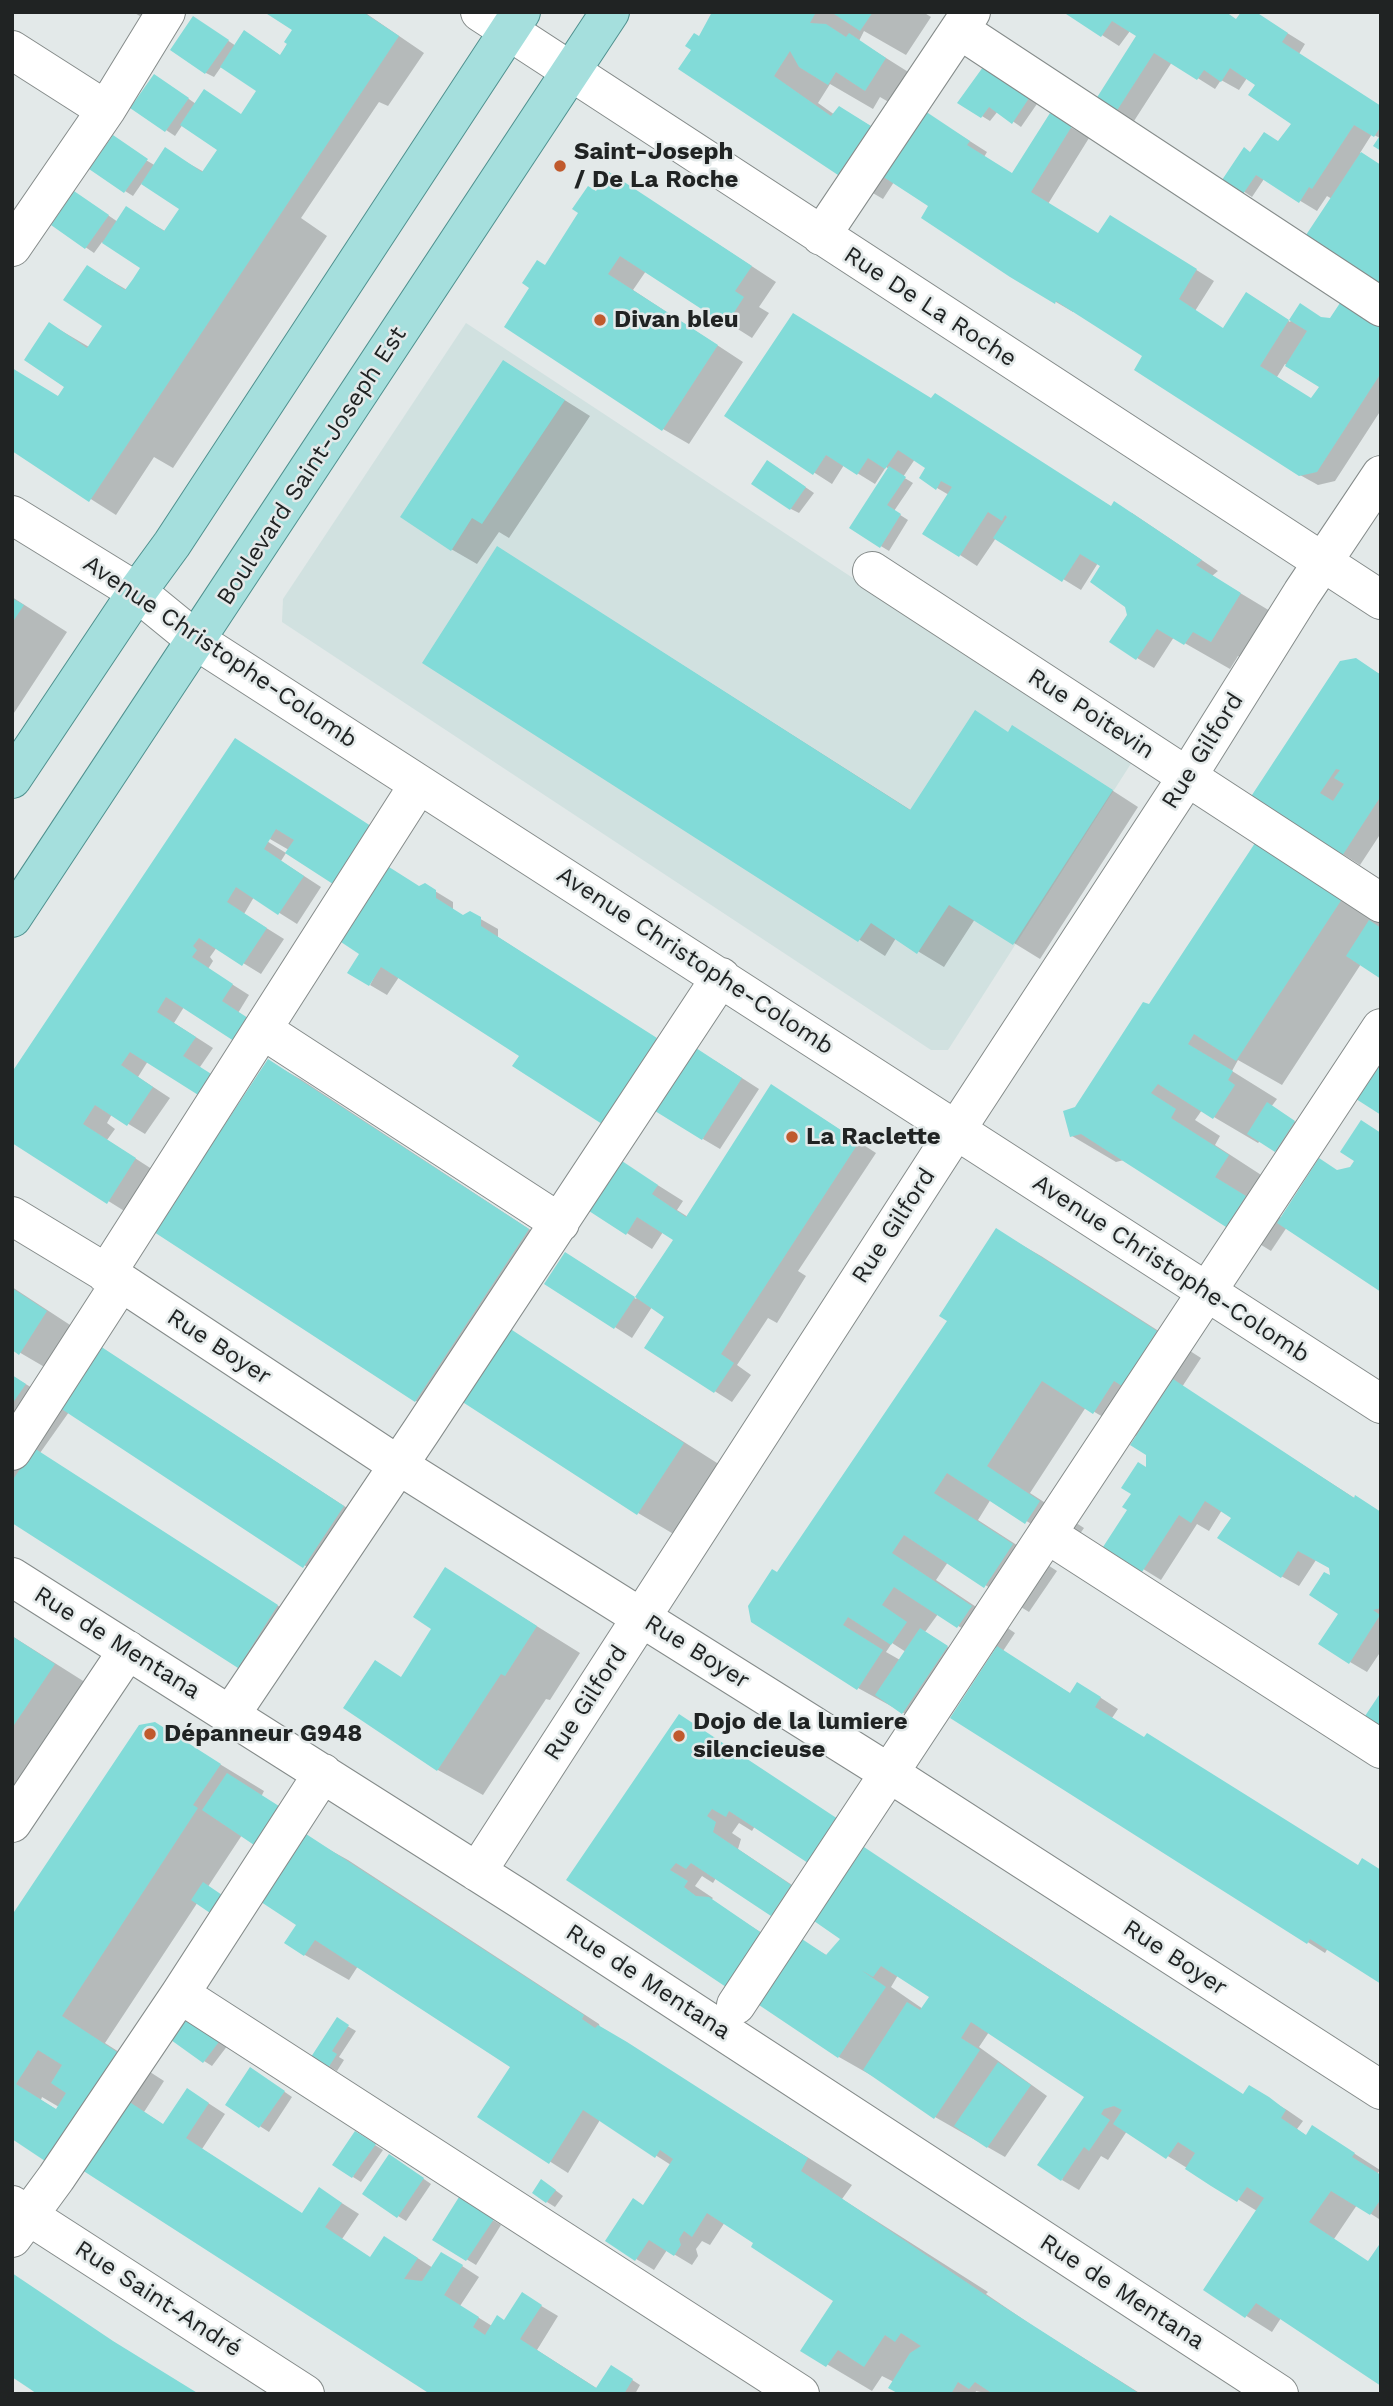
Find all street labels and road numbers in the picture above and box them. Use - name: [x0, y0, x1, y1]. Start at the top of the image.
- street label: Rue De La Roche: [838, 240, 1022, 374]
- street label: Boulevard Saint-Joseph Est: [211, 321, 413, 611]
- street label: Avenue Christophe-Colomb: [78, 549, 362, 755]
- street label: Rue Poitevin: [1022, 662, 1160, 766]
- street label: Rue Gilford: [1156, 688, 1250, 814]
- street label: Avenue Christophe-Colomb: [551, 861, 839, 1061]
- street label: Rue Gilford: [846, 1163, 942, 1289]
- street label: Avenue Christophe-Colomb: [1027, 1169, 1315, 1369]
- street label: Rue Boyer: [162, 1303, 276, 1391]
- street label: Rue de Mentana: [29, 1580, 205, 1706]
- street label: Rue Boyer: [639, 1608, 755, 1696]
- street label: Rue Gilford: [538, 1640, 634, 1766]
- street label: Rue Boyer: [1118, 1914, 1232, 2002]
- street label: Rue de Mentana: [560, 1918, 736, 2046]
- street label: Rue de Mentana: [1034, 2228, 1210, 2356]
- street label: Rue Saint-André: [69, 2234, 247, 2364]

